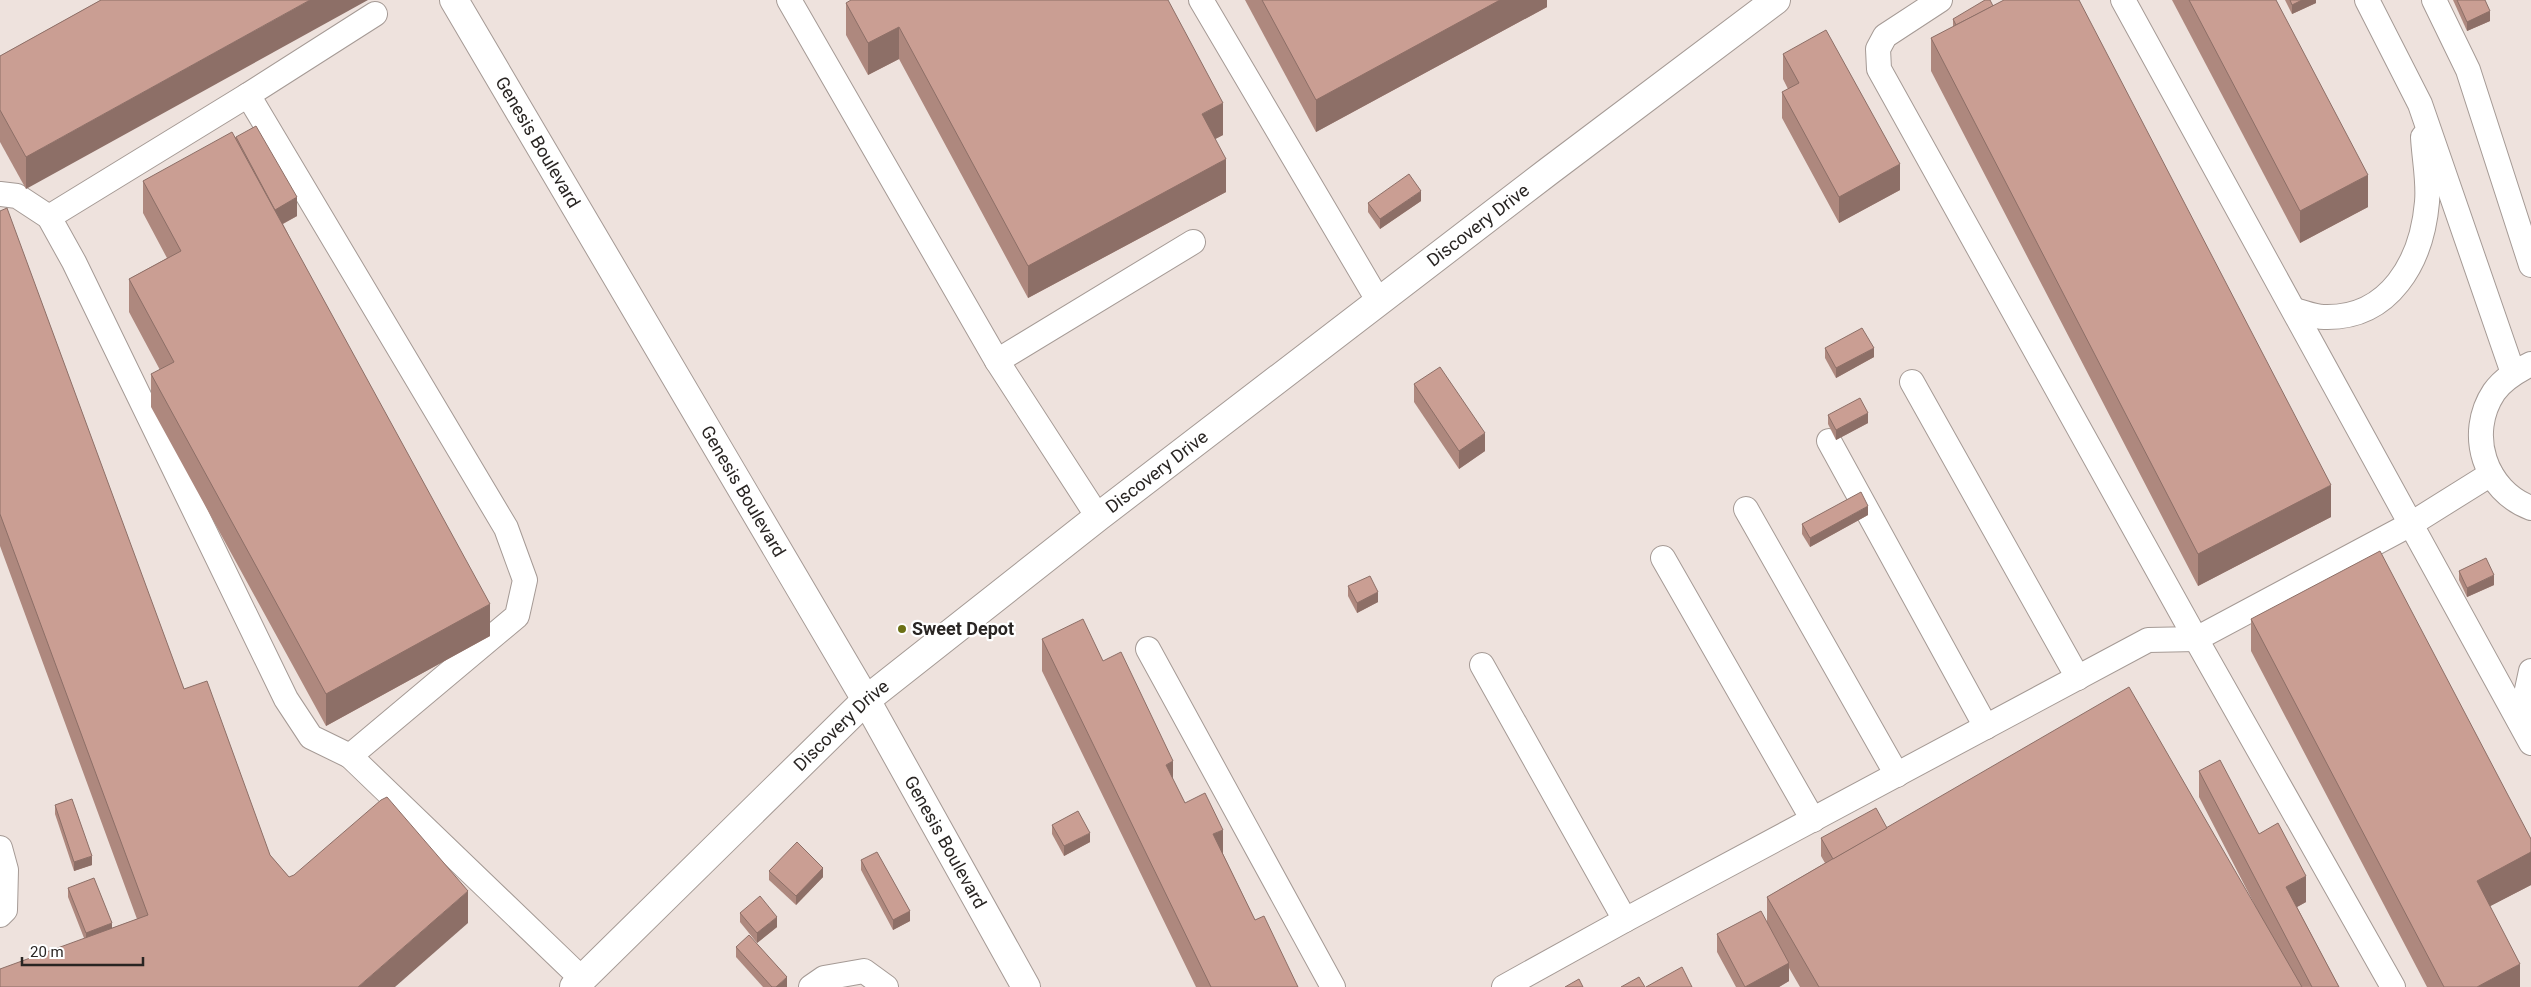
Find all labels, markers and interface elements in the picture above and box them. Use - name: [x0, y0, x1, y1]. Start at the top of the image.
- street label: Genesis Boulevard: [491, 73, 585, 211]
- street label: Discovery Drive: [1423, 179, 1533, 271]
- street label: Genesis Boulevard: [697, 422, 790, 560]
- street label: Discovery Drive: [1101, 426, 1212, 517]
- place label: Sweet Depot: [912, 618, 1014, 639]
- marker: Sweet Depot: [896, 623, 908, 635]
- street label: Discovery Drive: [789, 675, 893, 775]
- street label: Genesis Boulevard: [900, 772, 991, 912]
- scale bar: [22, 934, 144, 966]
- text: 20 m: [30, 943, 64, 961]

